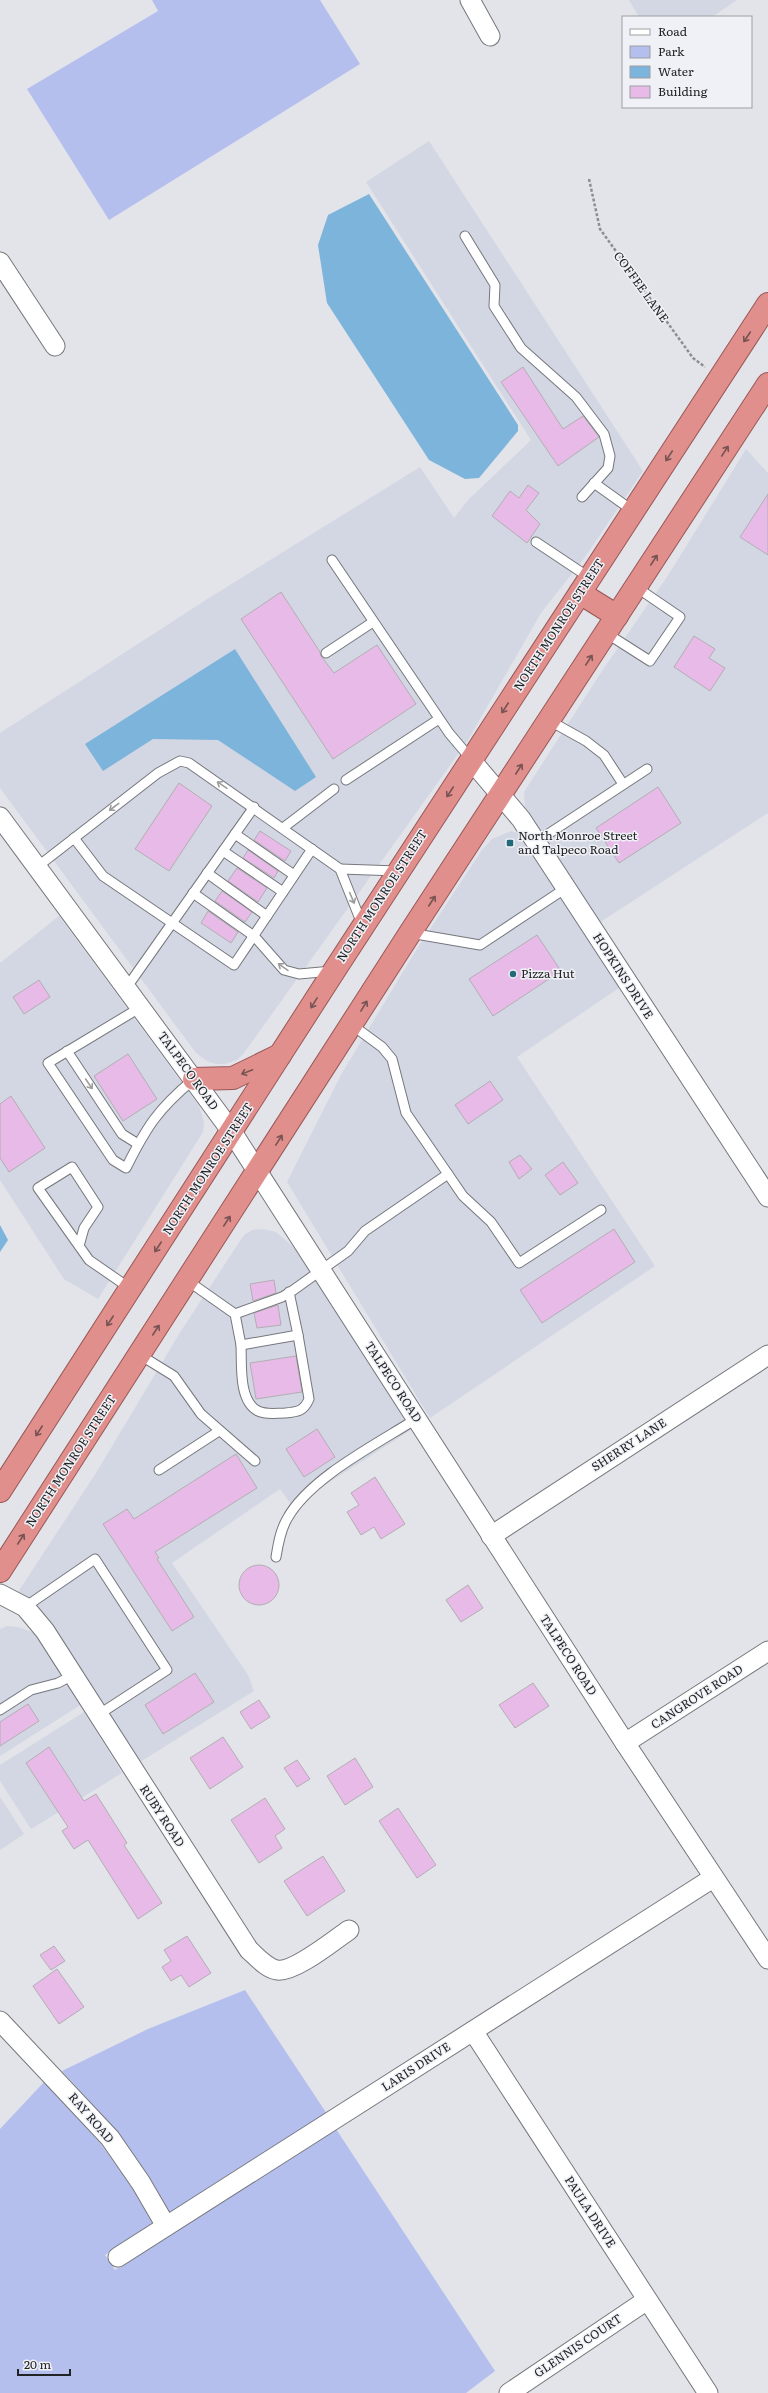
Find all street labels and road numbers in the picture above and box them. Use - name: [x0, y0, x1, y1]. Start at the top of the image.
- street label: COFFEE LANE: [610, 247, 674, 326]
- street label: NORTH MONROE STREET: [508, 555, 608, 694]
- street label: NORTH MONROE STREET: [331, 826, 431, 965]
- street label: HOPKINS DRIVE: [589, 929, 659, 1022]
- street label: TALPECO ROAD: [154, 1027, 224, 1114]
- street label: NORTH MONROE STREET: [157, 1099, 257, 1238]
- street label: TALPECO ROAD: [361, 1337, 427, 1426]
- street label: NORTH MONROE STREET: [20, 1391, 120, 1530]
- street label: SHERRY LANE: [587, 1413, 670, 1475]
- street label: TALPECO ROAD: [536, 1610, 602, 1699]
- street label: CANGROVE ROAD: [647, 1660, 746, 1733]
- street label: RUBY ROAD: [136, 1781, 190, 1850]
- street label: LARIS DRIVE: [377, 2037, 454, 2095]
- street label: RAY ROAD: [65, 2088, 119, 2147]
- street label: PAULA DRIVE: [561, 2172, 621, 2251]
- street label: GLENNIS COURT: [530, 2309, 625, 2381]

